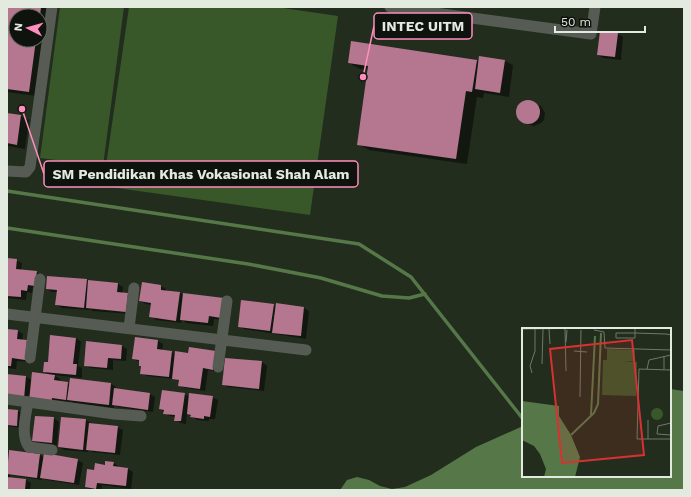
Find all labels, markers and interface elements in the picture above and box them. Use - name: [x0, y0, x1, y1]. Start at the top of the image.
- north arrow: [8, 8, 48, 48]
- scale bar: [555, 8, 645, 34]
- callout: INTEC UITM: [374, 13, 472, 39]
- text: 50 m: [561, 15, 591, 29]
- text: INTEC UITM: [382, 18, 464, 34]
- text: N: [12, 22, 25, 32]
- callout: SM Pendidikan Khas Vokasional Shah Alam: [44, 161, 358, 187]
- text: SM Pendidikan Khas Vokasional Shah Alam: [52, 166, 350, 182]
- inset map: [522, 328, 671, 477]

